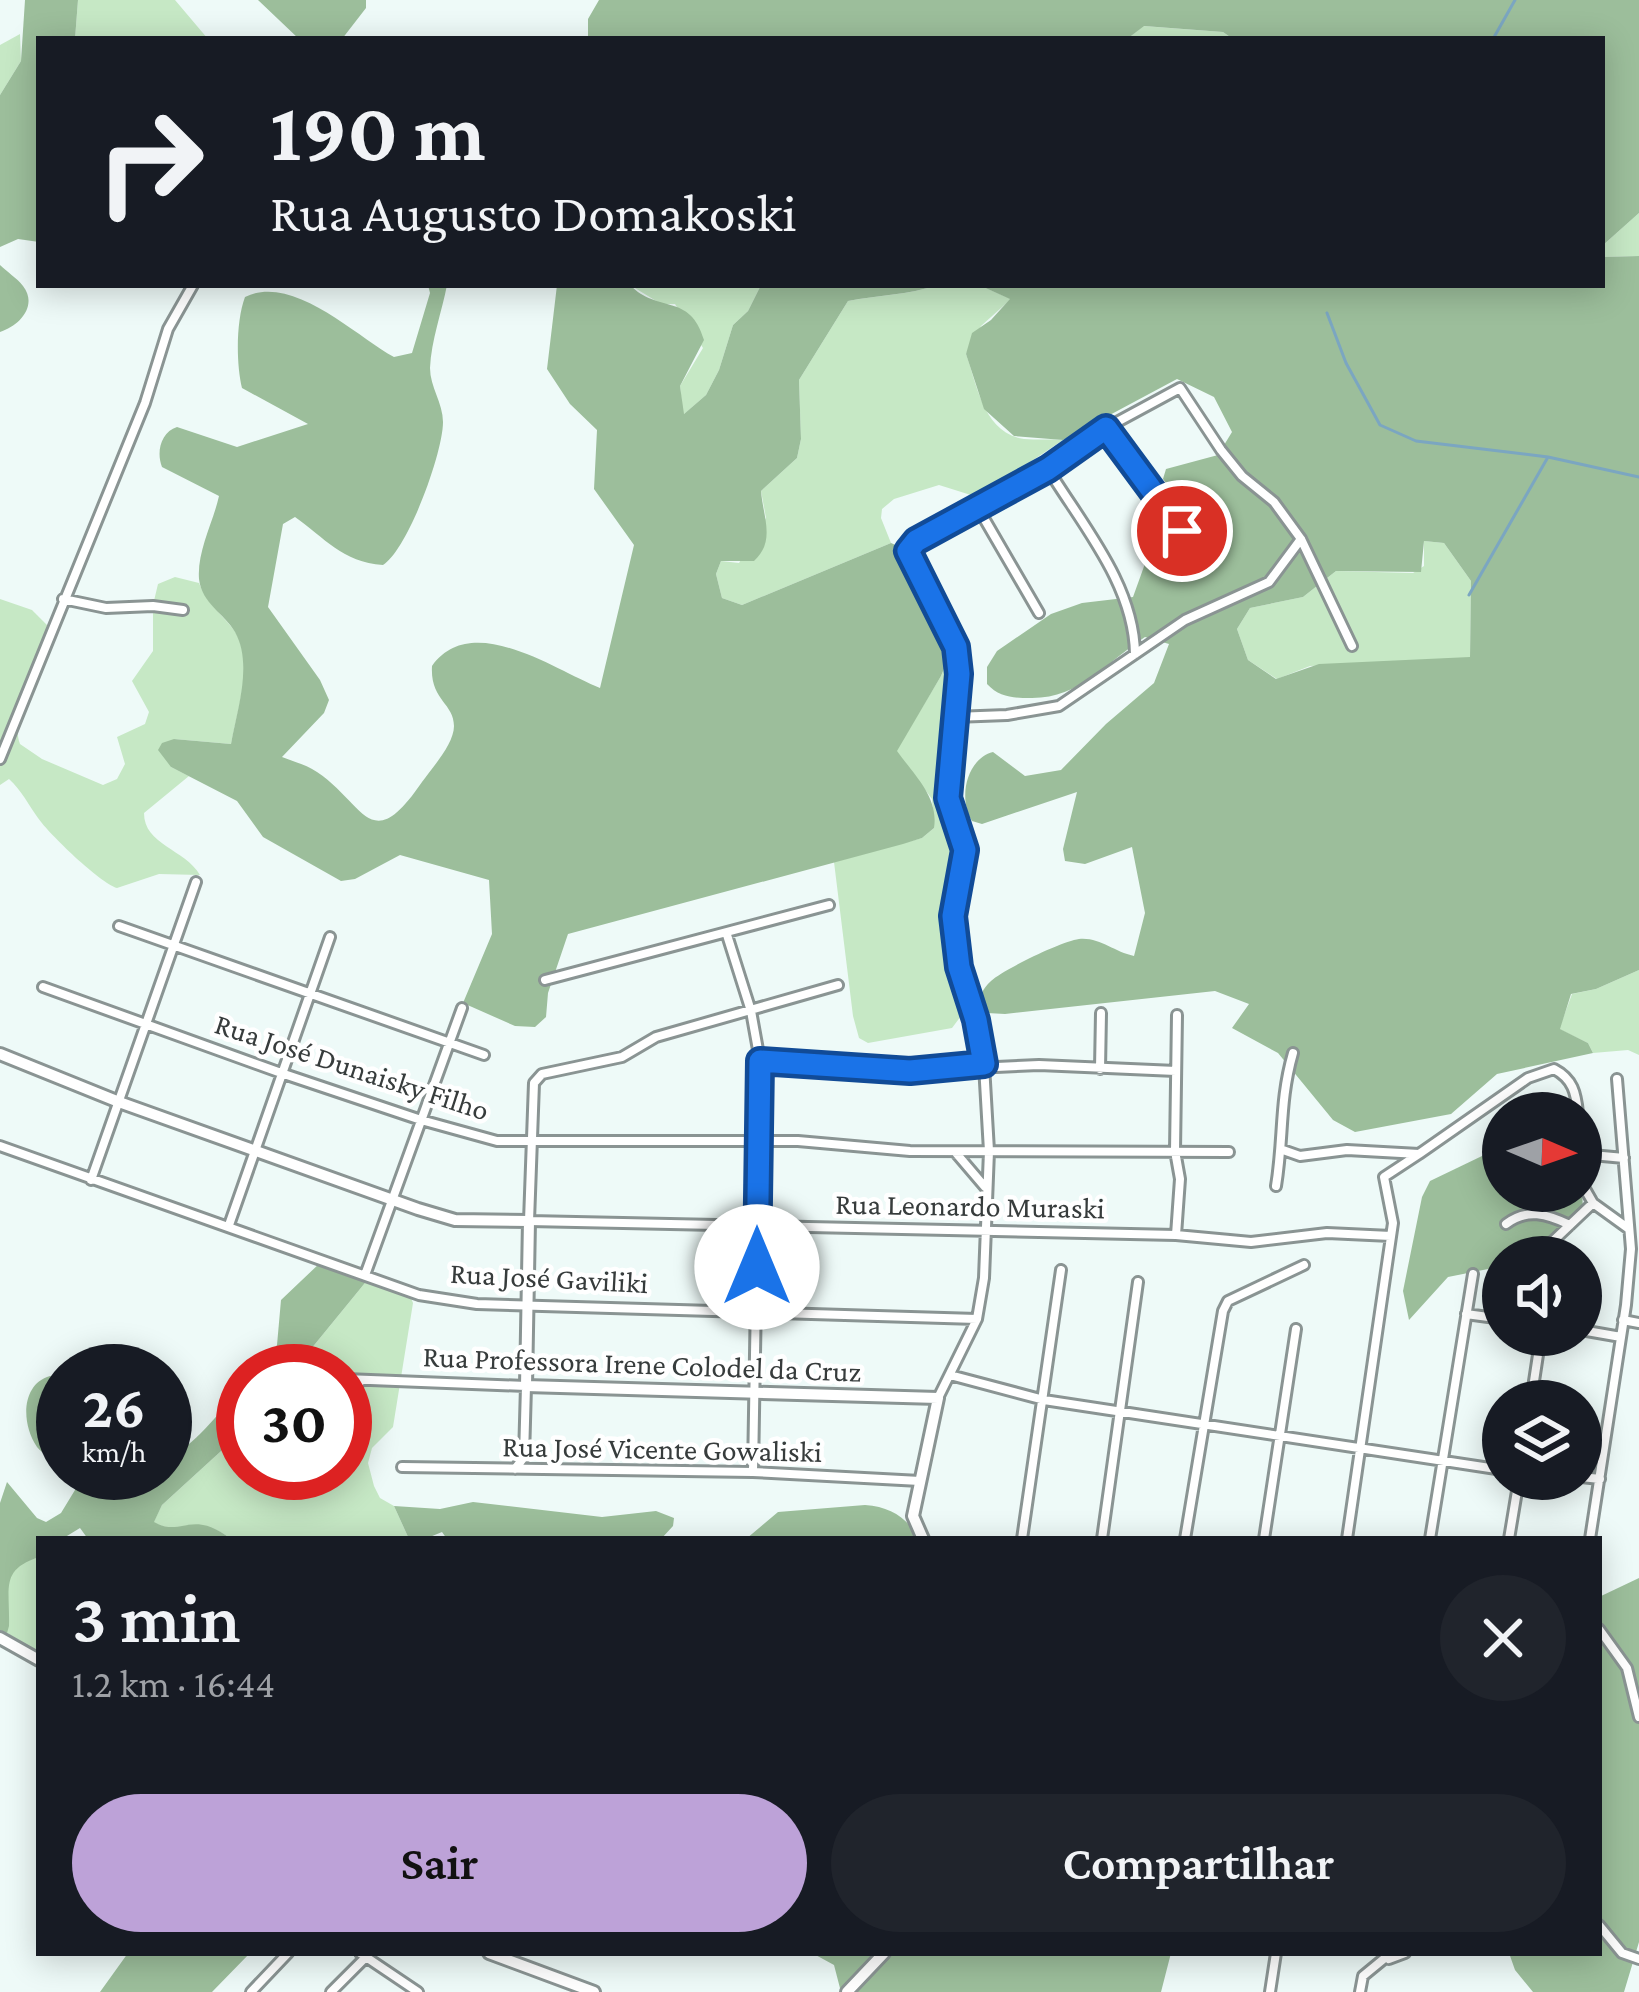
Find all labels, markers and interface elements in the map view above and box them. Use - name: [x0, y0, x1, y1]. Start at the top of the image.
- icon: right: [72, 84, 228, 240]
- text: 190 m: [270, 85, 486, 178]
- text: Rua Augusto Domakoski: [270, 183, 797, 243]
- pin: [1131, 480, 1233, 582]
- icon: arrive: [1149, 498, 1215, 564]
- street label: Rua José Dunaisky Filho: [211, 1007, 493, 1127]
- north arrow: [1482, 1092, 1602, 1212]
- map controls: [1482, 1092, 1602, 1500]
- street label: Rua Leonardo Muraski: [835, 1187, 1105, 1224]
- position arrow: [694, 1204, 820, 1330]
- button: sound: [1482, 1236, 1602, 1356]
- street label: Rua José Gaviliki: [449, 1256, 649, 1299]
- street label: Rua Professora Irene Colodel da Cruz: [422, 1339, 862, 1388]
- speed limit sign: 30: [216, 1344, 372, 1500]
- text: 26: [82, 1373, 146, 1440]
- button: layers: [1482, 1380, 1602, 1500]
- street label: Rua José Vicente Gowaliski: [502, 1429, 822, 1468]
- text: km/h: [82, 1435, 146, 1468]
- button: close: [1440, 1575, 1566, 1701]
- text: 3 min: [72, 1577, 241, 1657]
- text: 1.2 km · 16:44: [72, 1662, 275, 1705]
- button: Sair: [72, 1794, 807, 1932]
- button: Compartilhar: [831, 1794, 1566, 1932]

